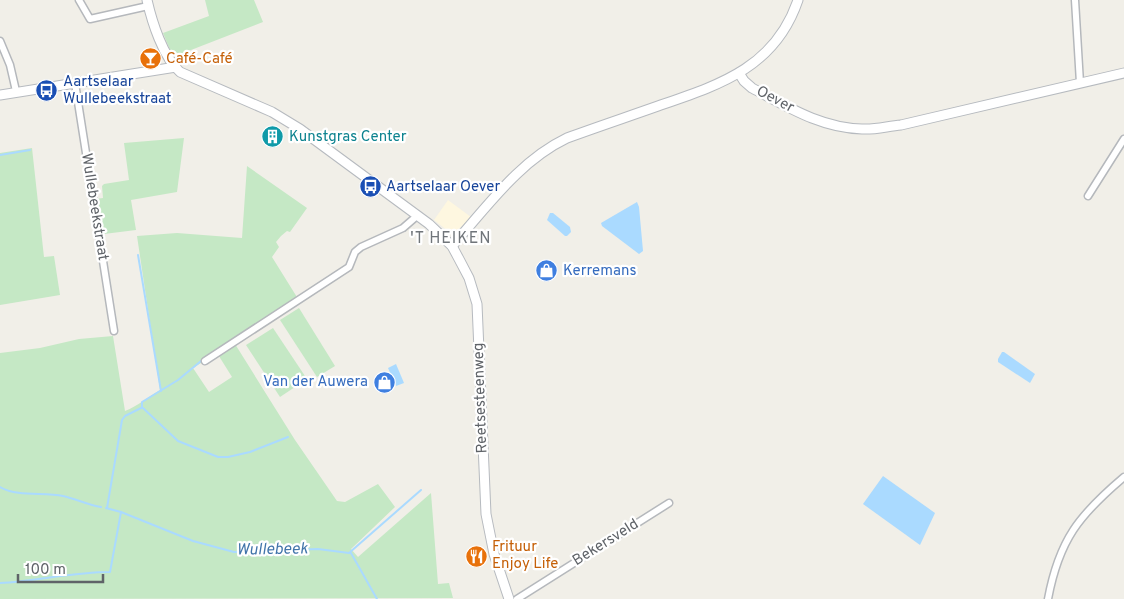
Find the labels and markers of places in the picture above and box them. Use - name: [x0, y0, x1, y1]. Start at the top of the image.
- bar icon: Café-Café: [138, 47, 162, 71]
- place label: Café-Café: [166, 50, 233, 69]
- place label: Aartselaar Wullebeekstraat: [63, 73, 171, 109]
- bus stop icon: Aartselaar Wullebeekstraat: [35, 79, 59, 103]
- building icon: Kunstgras Center: [261, 125, 285, 149]
- place label: Kunstgras Center: [289, 128, 407, 147]
- bus stop icon: Aartselaar Oever: [358, 175, 382, 199]
- place label: Aartselaar Oever: [386, 178, 501, 197]
- shop icon: Kerremans: [535, 259, 559, 283]
- place label: Kerremans: [563, 262, 637, 281]
- shop icon: Van der Auwera: [372, 370, 396, 394]
- place label: Van der Auwera: [263, 373, 368, 392]
- place label: Frituur Enjoy Life: [492, 538, 558, 574]
- restaurant icon: Frituur Enjoy Life: [464, 544, 488, 568]

